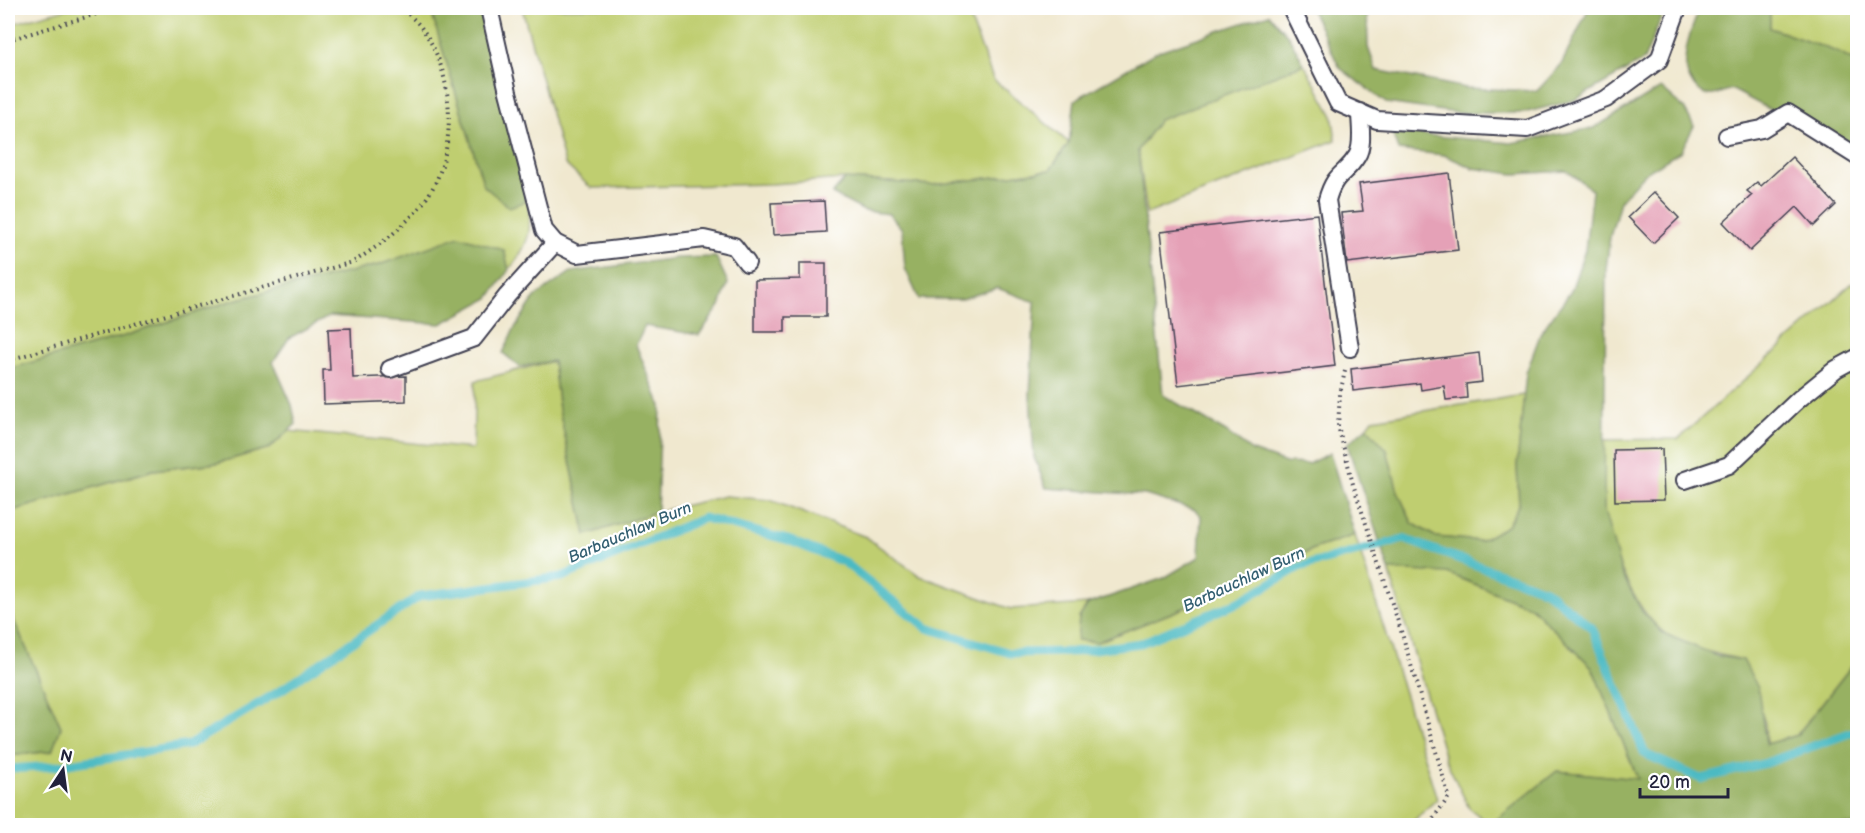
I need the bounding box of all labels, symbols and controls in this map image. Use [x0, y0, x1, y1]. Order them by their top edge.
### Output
water label: Barbauchlaw Burn [565, 498, 695, 568]
water label: Barbauchlaw Burn [1180, 543, 1308, 617]
north arrow [33, 740, 93, 800]
text: N [58, 746, 74, 767]
scale bar [1640, 761, 1728, 799]
text: 20 m [1649, 772, 1690, 793]

